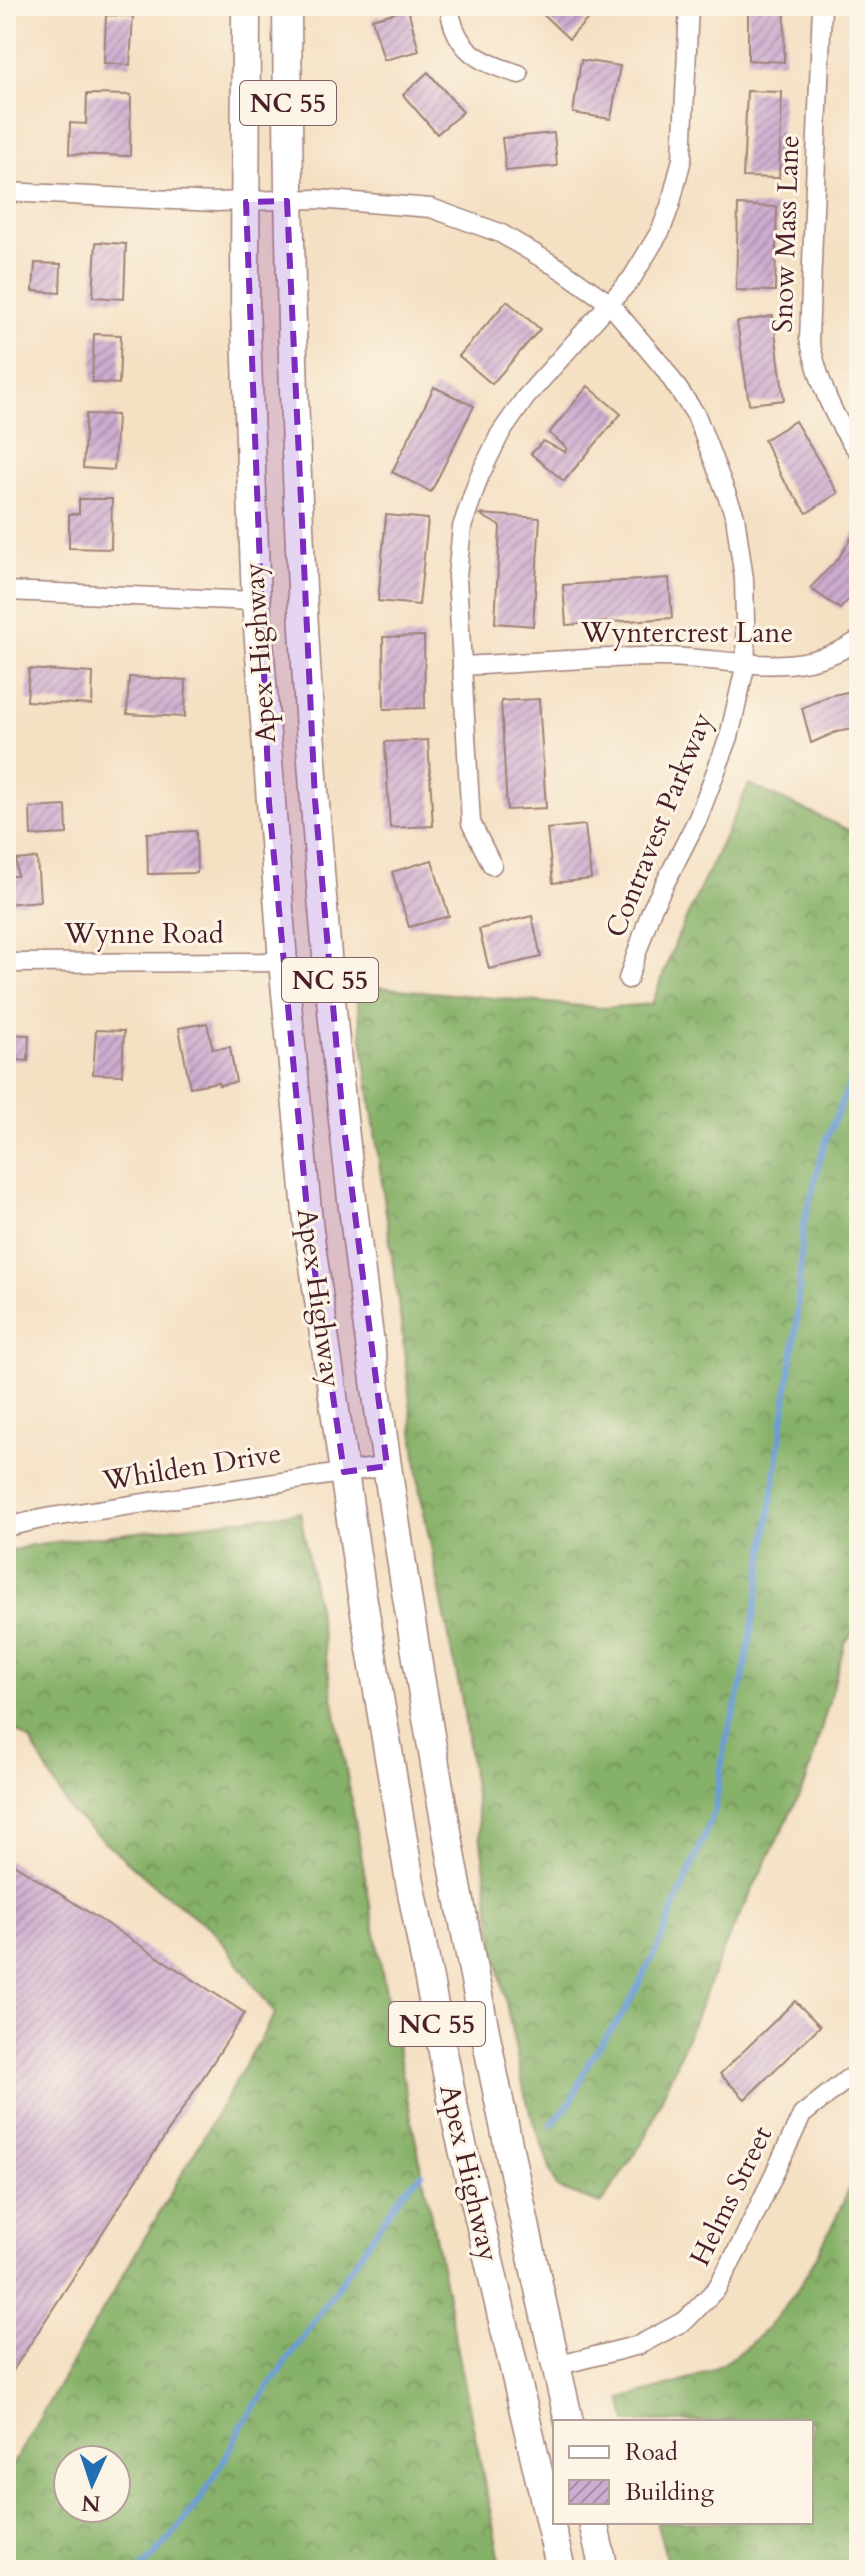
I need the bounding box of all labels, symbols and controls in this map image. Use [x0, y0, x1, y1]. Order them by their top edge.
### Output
road number: NC 55 [240, 81, 336, 125]
street label: Snow Mass Lane [764, 135, 808, 333]
street label: Apex Highway [235, 561, 285, 744]
street label: Wyntercrest Lane [580, 614, 793, 652]
street label: Contravest Parkway [597, 707, 722, 943]
street label: Wynne Road [63, 915, 224, 953]
road number: NC 55 [282, 958, 378, 1002]
street label: Apex Highway [288, 1206, 350, 1390]
street label: Whilden Drive [99, 1434, 284, 1500]
road number: NC 55 [389, 2002, 485, 2046]
street label: Apex Highway [430, 2081, 508, 2265]
street label: Helms Street [681, 2120, 781, 2272]
legend [553, 2420, 813, 2524]
text: Road [625, 2436, 678, 2469]
north arrow [52, 2444, 132, 2524]
text: Building [625, 2476, 715, 2509]
text: N [81, 2487, 101, 2518]

